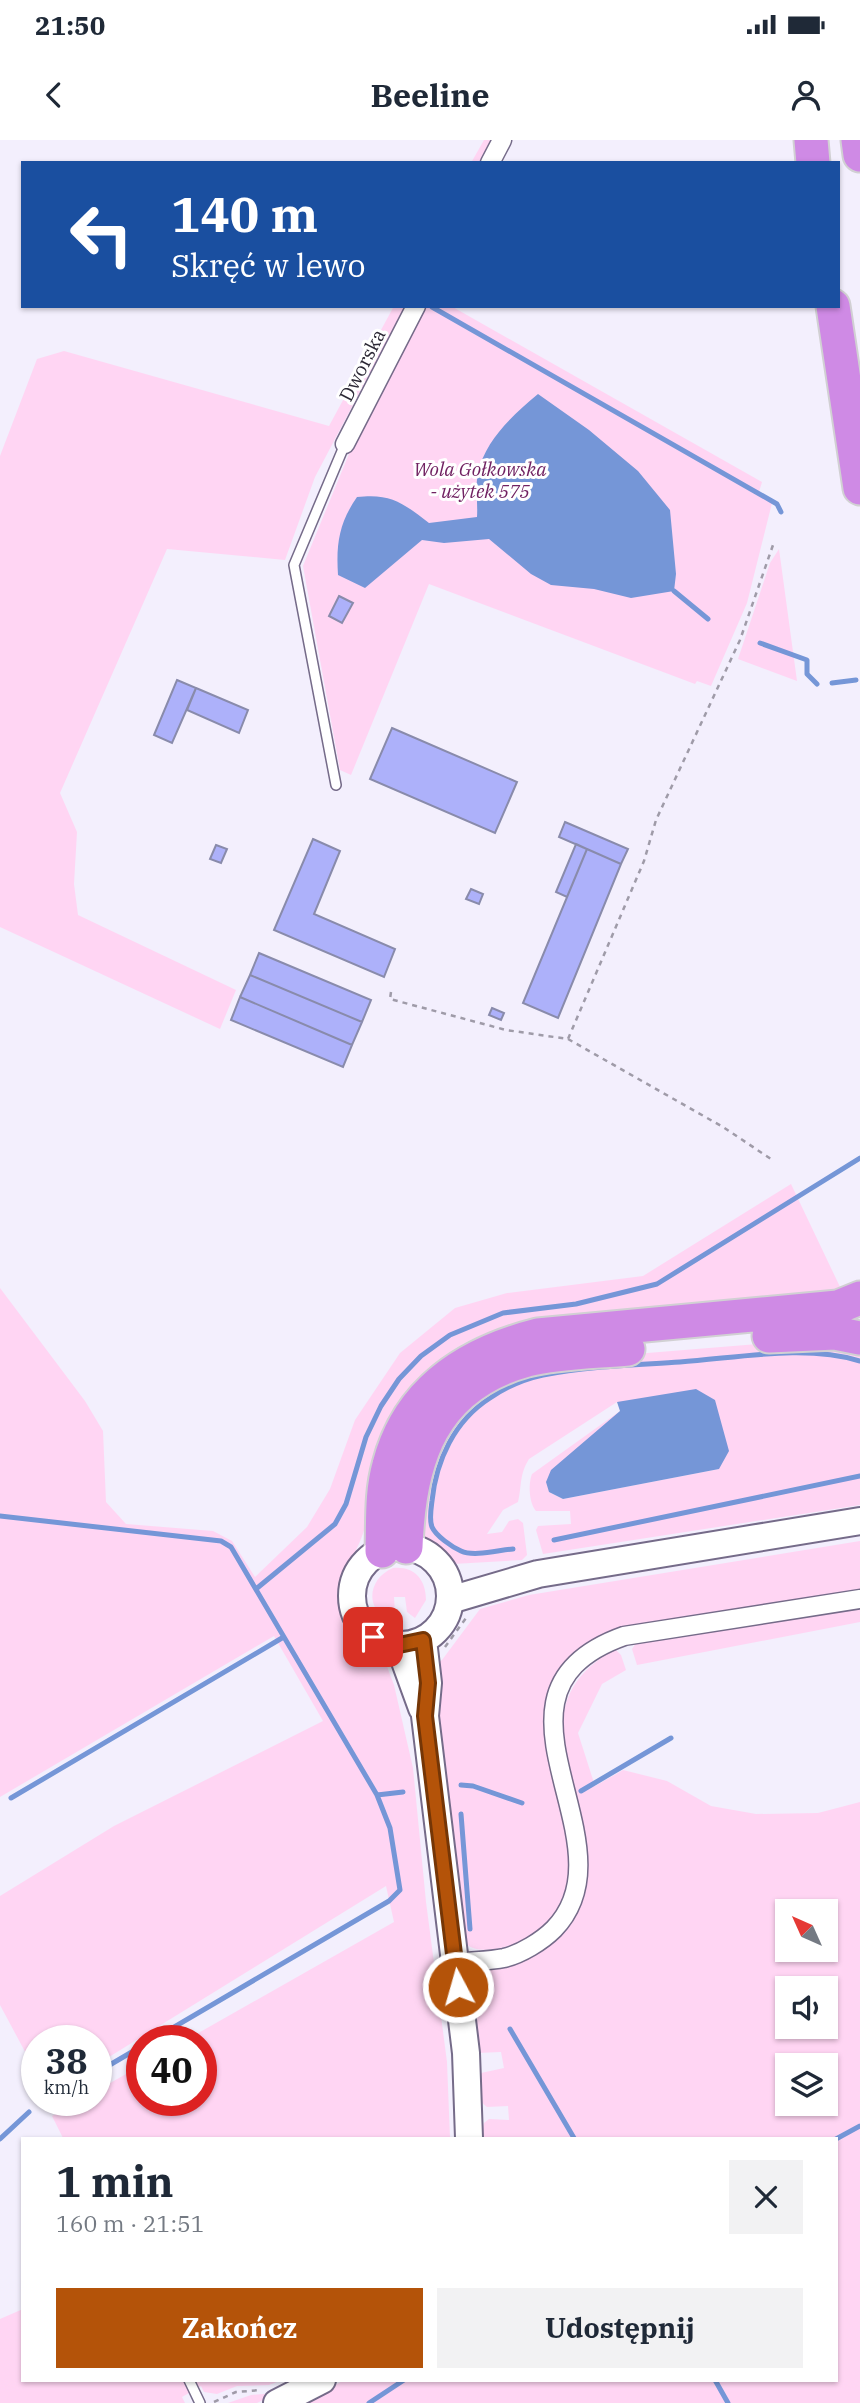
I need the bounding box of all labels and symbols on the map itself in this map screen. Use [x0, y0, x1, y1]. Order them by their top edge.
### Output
street label: Dworska [334, 325, 390, 405]
park label: Wola Gołkowska - użytek 575 [413, 457, 547, 503]
pin [343, 1607, 403, 1667]
north arrow [775, 1899, 838, 1962]
position arrow [421, 1950, 495, 2024]
speed limit sign: 40 [126, 2025, 217, 2116]

